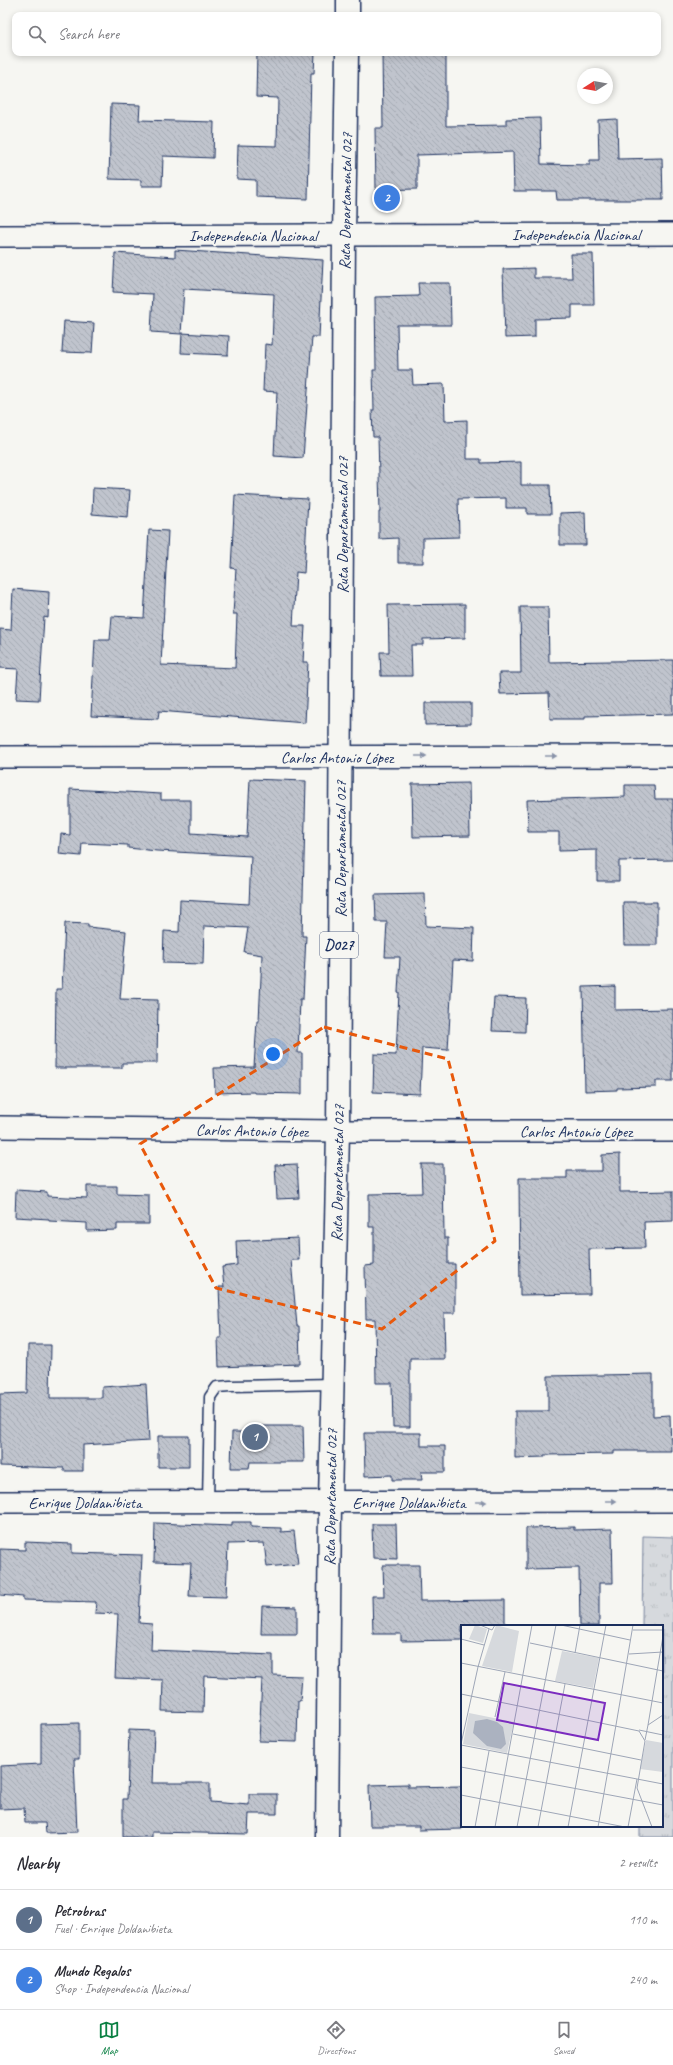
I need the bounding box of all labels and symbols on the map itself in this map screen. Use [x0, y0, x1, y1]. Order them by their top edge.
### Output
north arrow [577, 68, 613, 104]
street label: Ruta Departamental 027 [335, 131, 357, 270]
pin: 2 [374, 183, 400, 213]
street label: Independencia Nacional [512, 225, 643, 245]
street label: Independencia Nacional [189, 226, 320, 246]
street label: Ruta Departamental 027 [333, 456, 353, 594]
street label: Carlos Antonio López [281, 748, 395, 768]
one-way arrow [415, 753, 427, 760]
one-way arrow [545, 753, 558, 759]
street label: Ruta Departamental 027 [331, 780, 351, 918]
road number: D027 [320, 932, 358, 958]
your location [263, 1044, 283, 1064]
street label: Ruta Departamental 027 [327, 1103, 349, 1242]
street label: Carlos Antonio López [196, 1120, 310, 1142]
street label: Carlos Antonio López [520, 1122, 634, 1142]
pin: 1 [242, 1422, 268, 1452]
street label: Ruta Departamental 027 [320, 1427, 342, 1566]
street label: Enrique Doldanibieta [28, 1493, 143, 1513]
street label: Enrique Doldanibieta [352, 1493, 467, 1513]
one-way arrow [605, 1498, 618, 1504]
one-way arrow [475, 1499, 488, 1505]
inset map [461, 1625, 663, 1827]

